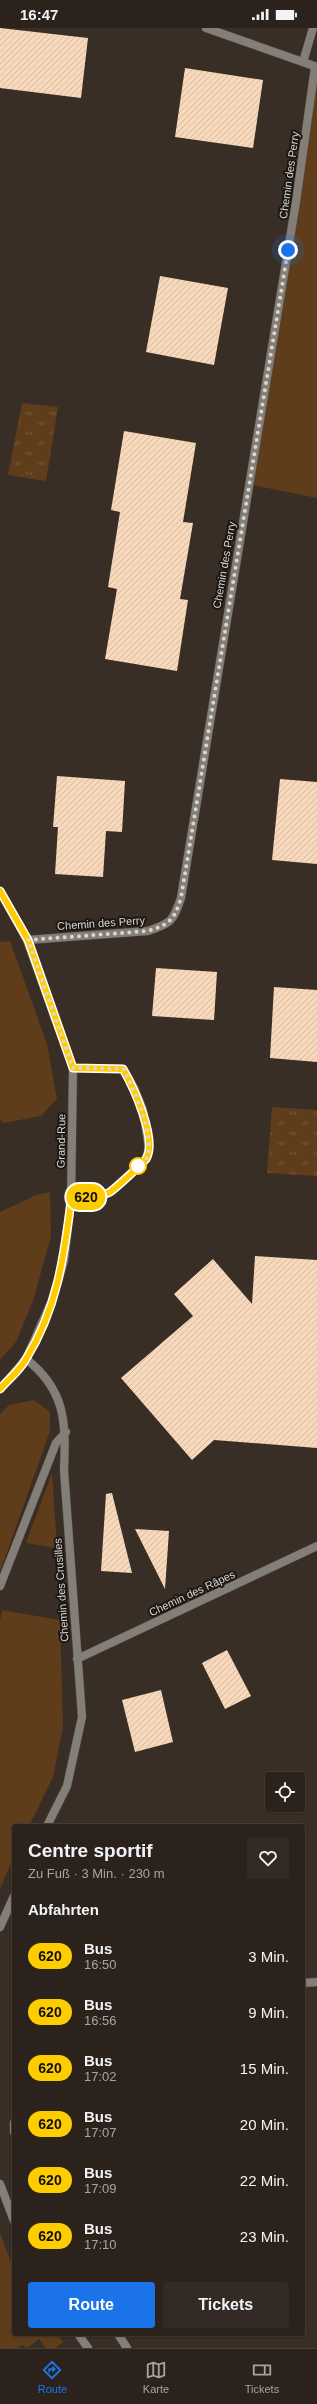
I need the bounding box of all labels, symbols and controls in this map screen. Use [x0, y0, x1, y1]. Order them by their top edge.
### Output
text: 16:47 [20, 6, 58, 23]
street label: Chemin des Perry [277, 130, 301, 219]
your location [278, 240, 298, 260]
street label: Chemin des Perry [210, 520, 238, 609]
street label: Chemin des Perry [57, 914, 146, 932]
street label: Grand-Rue [55, 1114, 67, 1168]
unlabelled marker [129, 1157, 147, 1175]
line badge: 620 [63, 1184, 109, 1210]
text: 620 [74, 1189, 98, 1205]
street label: Chemin des Crusilles [51, 1537, 71, 1642]
street label: Chemin des Râpes [147, 1568, 237, 1618]
map controls [265, 1772, 305, 1812]
button: locate [265, 1772, 305, 1812]
button: heart [247, 1837, 289, 1879]
text: Centre sportif [28, 1840, 153, 1861]
text: Zu Fuß · 3 Min. · 230 m [28, 1866, 165, 1881]
text: Abfahrten [28, 1901, 99, 1918]
text: Bus [84, 1940, 112, 1957]
text: 620 [38, 1948, 62, 1964]
text: 3 Min. [248, 1948, 289, 1965]
text: 16:50 [84, 1957, 117, 1972]
text: Bus [84, 1996, 112, 2013]
text: 620 [38, 2004, 62, 2020]
text: 9 Min. [248, 2004, 289, 2021]
text: 16:56 [84, 2013, 117, 2028]
text: Bus [84, 2052, 112, 2069]
text: 620 [38, 2060, 62, 2076]
text: 15 Min. [240, 2060, 289, 2077]
text: 17:02 [84, 2069, 117, 2084]
text: Bus [84, 2108, 112, 2125]
text: 620 [38, 2116, 62, 2132]
text: 20 Min. [240, 2116, 289, 2133]
text: 17:07 [84, 2125, 117, 2140]
text: Bus [84, 2164, 112, 2181]
text: 620 [38, 2172, 62, 2188]
text: 22 Min. [240, 2172, 289, 2189]
text: 17:09 [84, 2181, 117, 2196]
text: Bus [84, 2220, 112, 2237]
text: 620 [38, 2228, 62, 2244]
text: 23 Min. [240, 2228, 289, 2245]
text: 17:10 [84, 2237, 117, 2252]
button: Route [28, 2282, 155, 2328]
button: Tickets [163, 2282, 289, 2328]
tab: Route [38, 2359, 67, 2395]
tab: Karte [143, 2359, 169, 2395]
tab: Tickets [245, 2359, 279, 2395]

